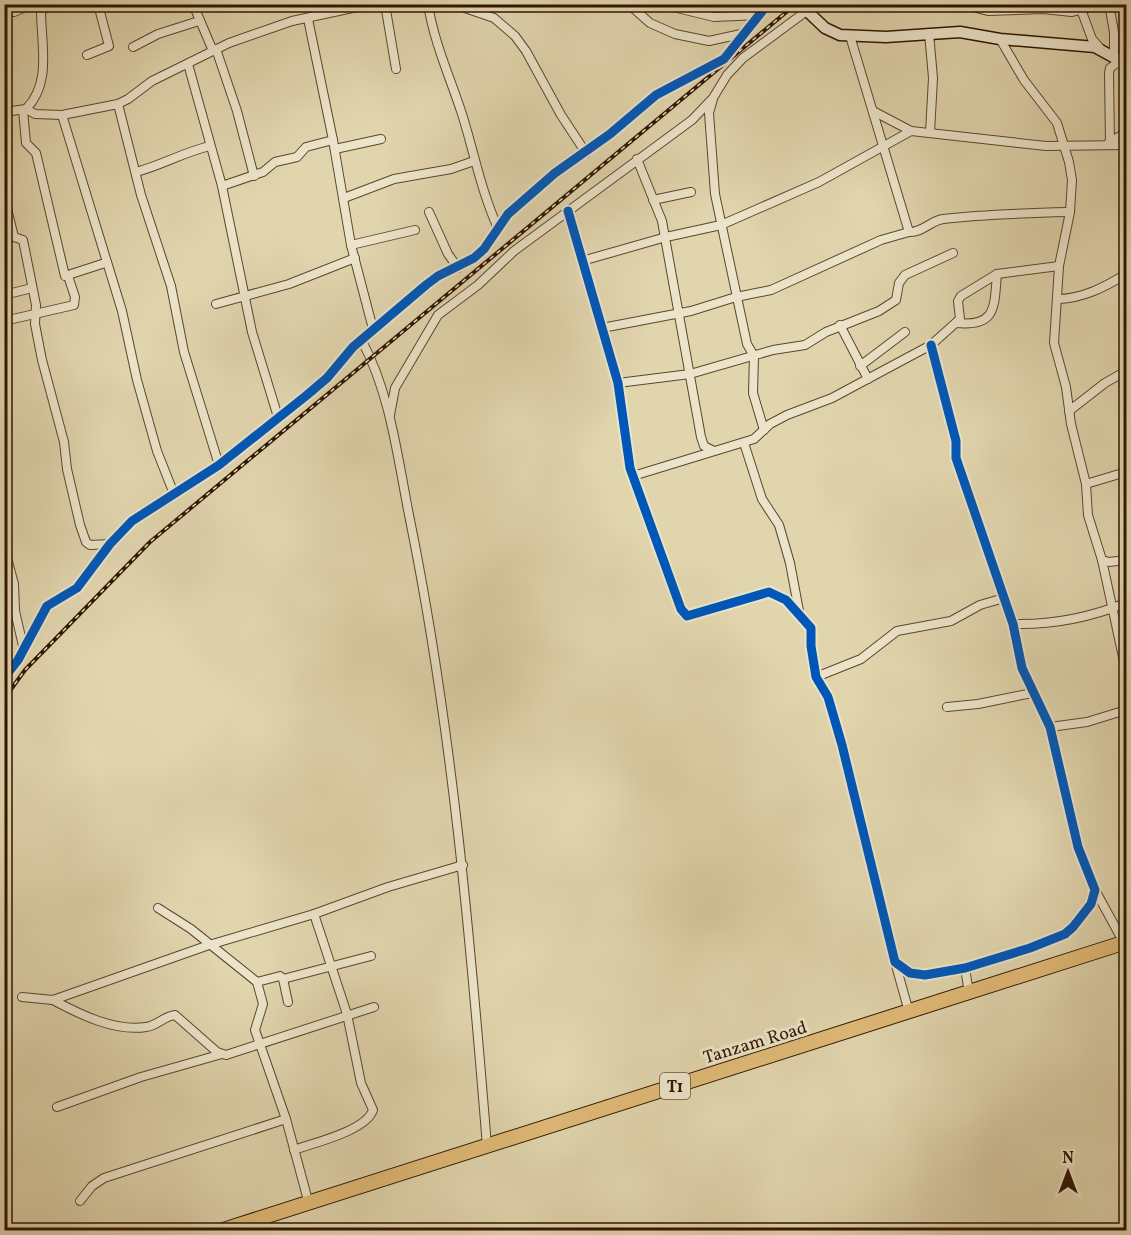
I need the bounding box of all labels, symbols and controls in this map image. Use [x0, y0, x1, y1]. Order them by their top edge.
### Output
street label: Tanzam Road [700, 1016, 810, 1071]
road number: T1 [660, 1073, 690, 1099]
north arrow [1038, 1142, 1098, 1202]
text: N [1062, 1148, 1074, 1170]

